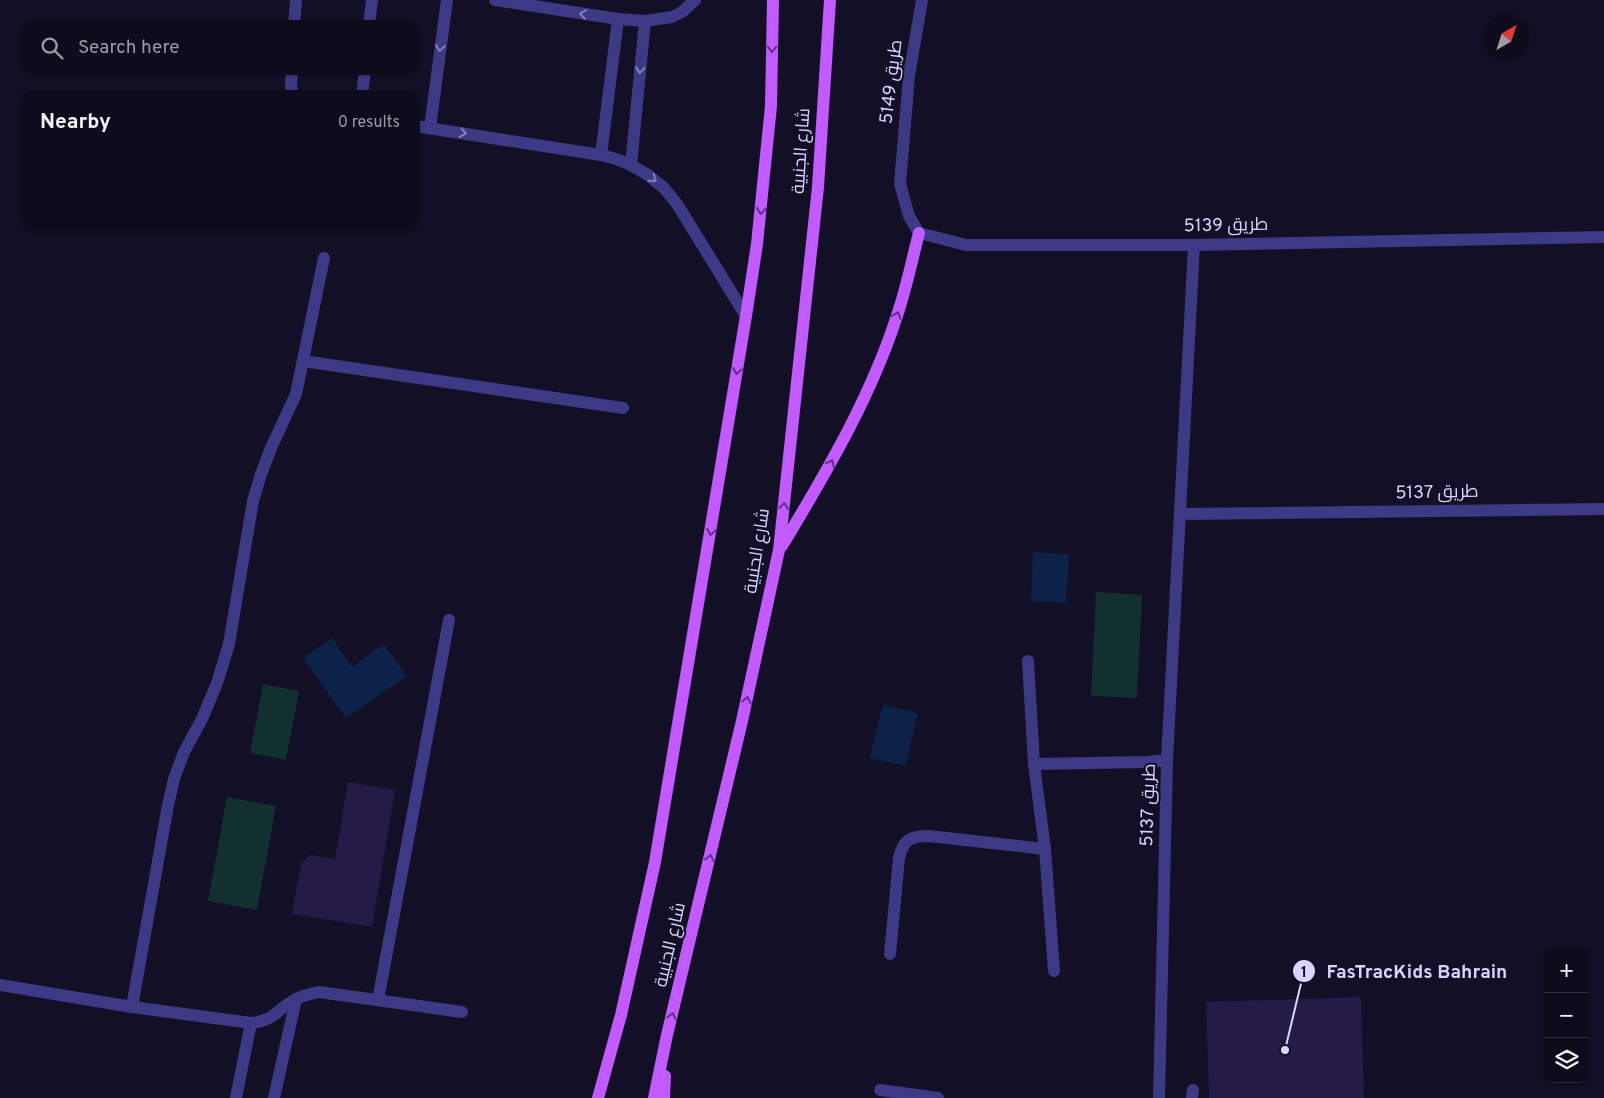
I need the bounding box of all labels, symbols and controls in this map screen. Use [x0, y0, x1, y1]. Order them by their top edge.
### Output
one-way arrow [579, 9, 587, 19]
north arrow [1484, 15, 1529, 60]
search box [20, 20, 420, 75]
icon: search [38, 34, 66, 62]
text: Search here [78, 36, 180, 60]
street label: طريق 5149 [875, 39, 909, 125]
one-way arrow [436, 44, 446, 53]
one-way arrow [767, 45, 777, 53]
one-way arrow [635, 66, 646, 74]
street label: شارع الجنبية [788, 107, 816, 195]
text: Nearby [40, 109, 111, 136]
text: 0 results [338, 113, 400, 133]
one-way arrow [459, 128, 468, 138]
one-way arrow [647, 174, 656, 182]
one-way arrow [756, 207, 767, 215]
street label: طريق 5139 [1184, 214, 1268, 238]
one-way arrow [891, 311, 901, 320]
one-way arrow [733, 367, 743, 376]
one-way arrow [825, 459, 835, 468]
street label: طريق 5137 [1395, 481, 1479, 505]
one-way arrow [778, 502, 789, 510]
street label: شارع الجنبية [740, 507, 776, 595]
one-way arrow [706, 527, 716, 536]
one-way arrow [741, 695, 752, 704]
street label: طريق 5137 [1136, 763, 1162, 847]
one-way arrow [704, 854, 714, 863]
street label: شارع الجنبية [650, 900, 692, 990]
map controls [1544, 948, 1589, 1083]
button: + [1544, 948, 1589, 993]
callout: FasTracKids Bahrain [1291, 954, 1517, 988]
text: FasTracKids Bahrain [1327, 961, 1507, 985]
text: 1 [1301, 964, 1307, 983]
button: − [1544, 993, 1589, 1038]
one-way arrow [666, 1012, 677, 1021]
button: layers [1544, 1038, 1589, 1083]

